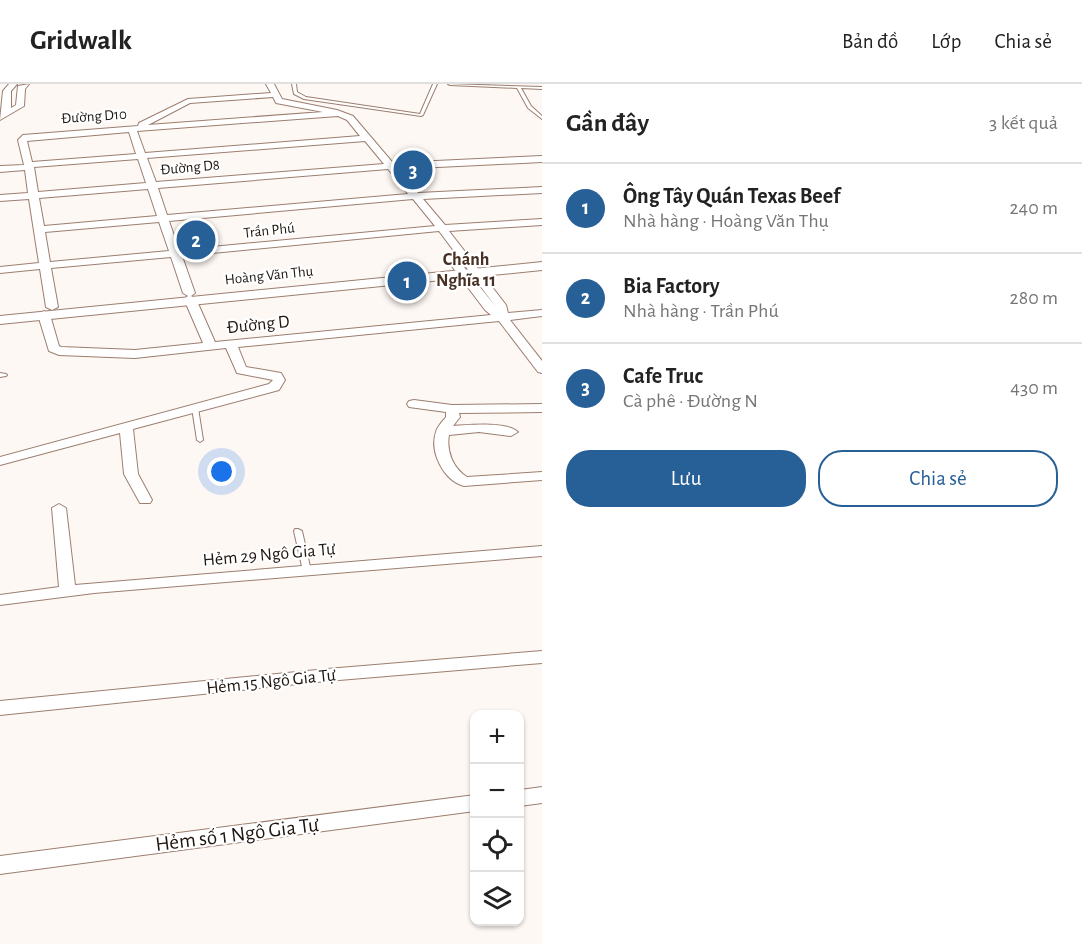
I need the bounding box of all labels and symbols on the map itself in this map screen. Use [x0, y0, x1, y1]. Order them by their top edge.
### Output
street label: Đường D10 [61, 107, 127, 126]
pin: 3 [394, 148, 432, 193]
street label: Đường D8 [160, 157, 220, 178]
pin: 2 [176, 218, 216, 262]
street label: Trần Phú [243, 220, 296, 241]
district label: Chánh Nghĩa 11 [436, 251, 496, 290]
pin: 1 [388, 258, 426, 304]
street label: Hoàng Văn Thụ [224, 263, 314, 288]
street label: Đường D [226, 313, 290, 337]
your location [207, 457, 236, 486]
street label: Hẻm 29 Ngô Gia Tự [202, 540, 337, 570]
street label: Hẻm 15 Ngô Gia Tự [206, 666, 337, 698]
street label: Hẻm số 1 Ngô Gia Tự [154, 814, 320, 855]

